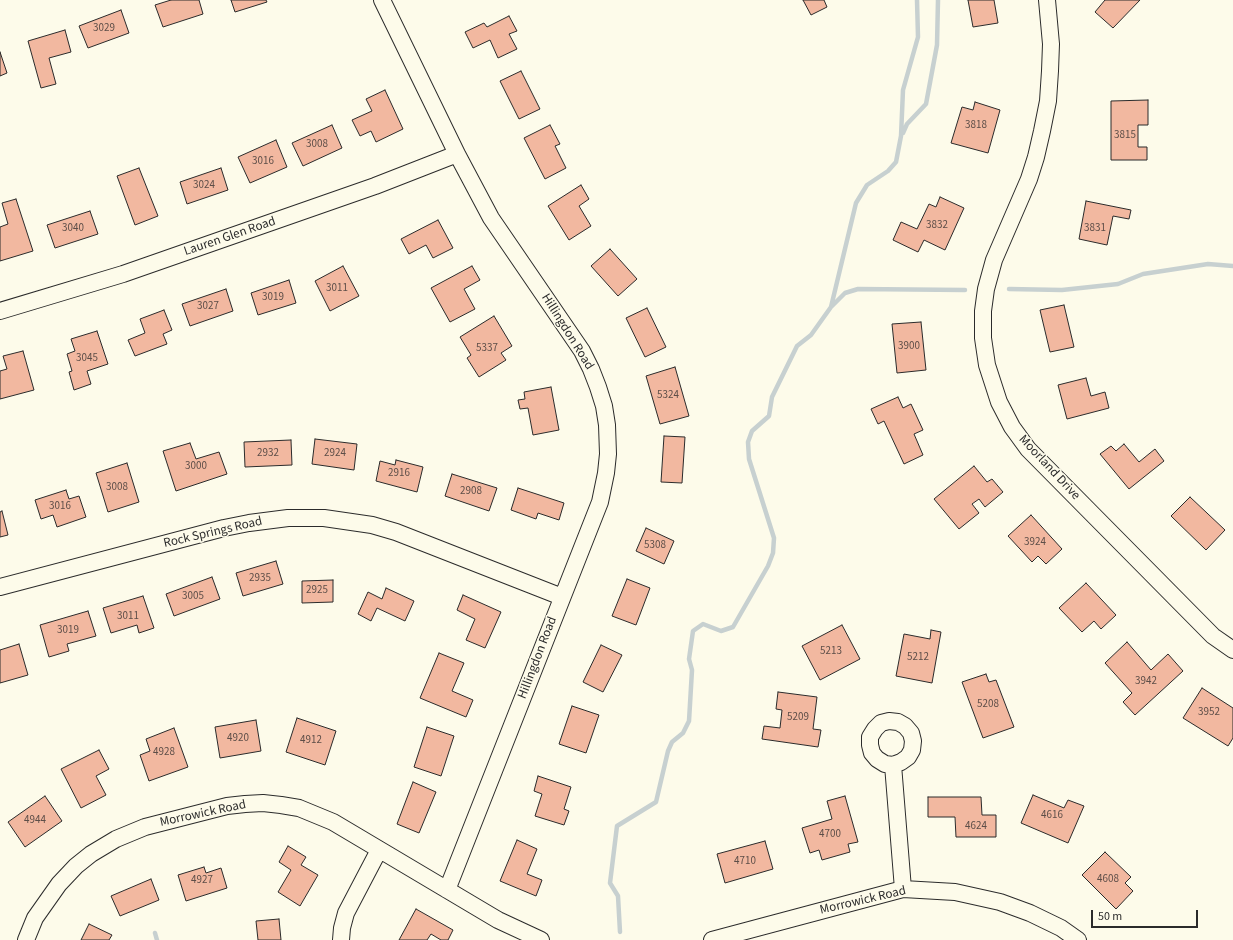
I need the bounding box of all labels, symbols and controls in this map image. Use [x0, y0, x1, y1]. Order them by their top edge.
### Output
house number: 3029 [93, 22, 115, 36]
house number: 3818 [965, 119, 987, 133]
house number: 3815 [1114, 129, 1136, 143]
house number: 3008 [306, 138, 328, 152]
house number: 3016 [252, 155, 274, 169]
house number: 3024 [193, 179, 215, 193]
street label: Lauren Glen Road [182, 214, 278, 260]
house number: 3832 [926, 219, 948, 233]
house number: 3040 [62, 222, 84, 236]
house number: 3831 [1084, 222, 1106, 236]
house number: 3011 [326, 282, 348, 296]
house number: 3019 [262, 291, 284, 305]
street label: Hillingdon Road [537, 291, 597, 373]
house number: 3027 [197, 300, 219, 314]
house number: 3900 [898, 340, 920, 354]
house number: 5337 [476, 342, 498, 356]
house number: 3045 [76, 352, 98, 366]
house number: 5324 [657, 389, 679, 403]
street label: Moorland Drive [1015, 432, 1083, 504]
house number: 2932 [257, 447, 279, 461]
house number: 2924 [324, 447, 346, 461]
house number: 3000 [185, 460, 207, 474]
house number: 2916 [388, 467, 410, 481]
house number: 3008 [106, 481, 128, 495]
house number: 2908 [460, 485, 482, 499]
house number: 3016 [49, 500, 71, 514]
street label: Rock Springs Road [162, 514, 264, 552]
house number: 3924 [1024, 536, 1046, 550]
house number: 5308 [644, 539, 666, 553]
house number: 2935 [249, 572, 271, 586]
house number: 2925 [306, 584, 328, 598]
house number: 3005 [182, 590, 204, 604]
house number: 3011 [117, 610, 139, 624]
street label: Hillingdon Road [515, 615, 561, 701]
house number: 3019 [57, 624, 79, 638]
house number: 5213 [820, 645, 842, 659]
house number: 5212 [907, 651, 929, 665]
house number: 3942 [1135, 675, 1157, 689]
house number: 5208 [977, 698, 999, 712]
house number: 3952 [1198, 706, 1220, 720]
house number: 5209 [787, 711, 809, 725]
house number: 4920 [227, 732, 249, 746]
house number: 4912 [300, 734, 322, 748]
house number: 4928 [153, 746, 175, 760]
street label: Morrowick Road [158, 797, 248, 831]
house number: 4616 [1041, 809, 1063, 823]
house number: 4944 [24, 814, 46, 828]
house number: 4624 [965, 820, 987, 834]
house number: 4700 [819, 828, 841, 842]
house number: 4710 [734, 855, 756, 869]
house number: 4608 [1097, 873, 1119, 887]
house number: 4927 [191, 874, 213, 888]
street label: Morrowick Road [818, 884, 908, 918]
scale bar [1093, 902, 1200, 928]
text: 50 m [1098, 908, 1122, 925]

